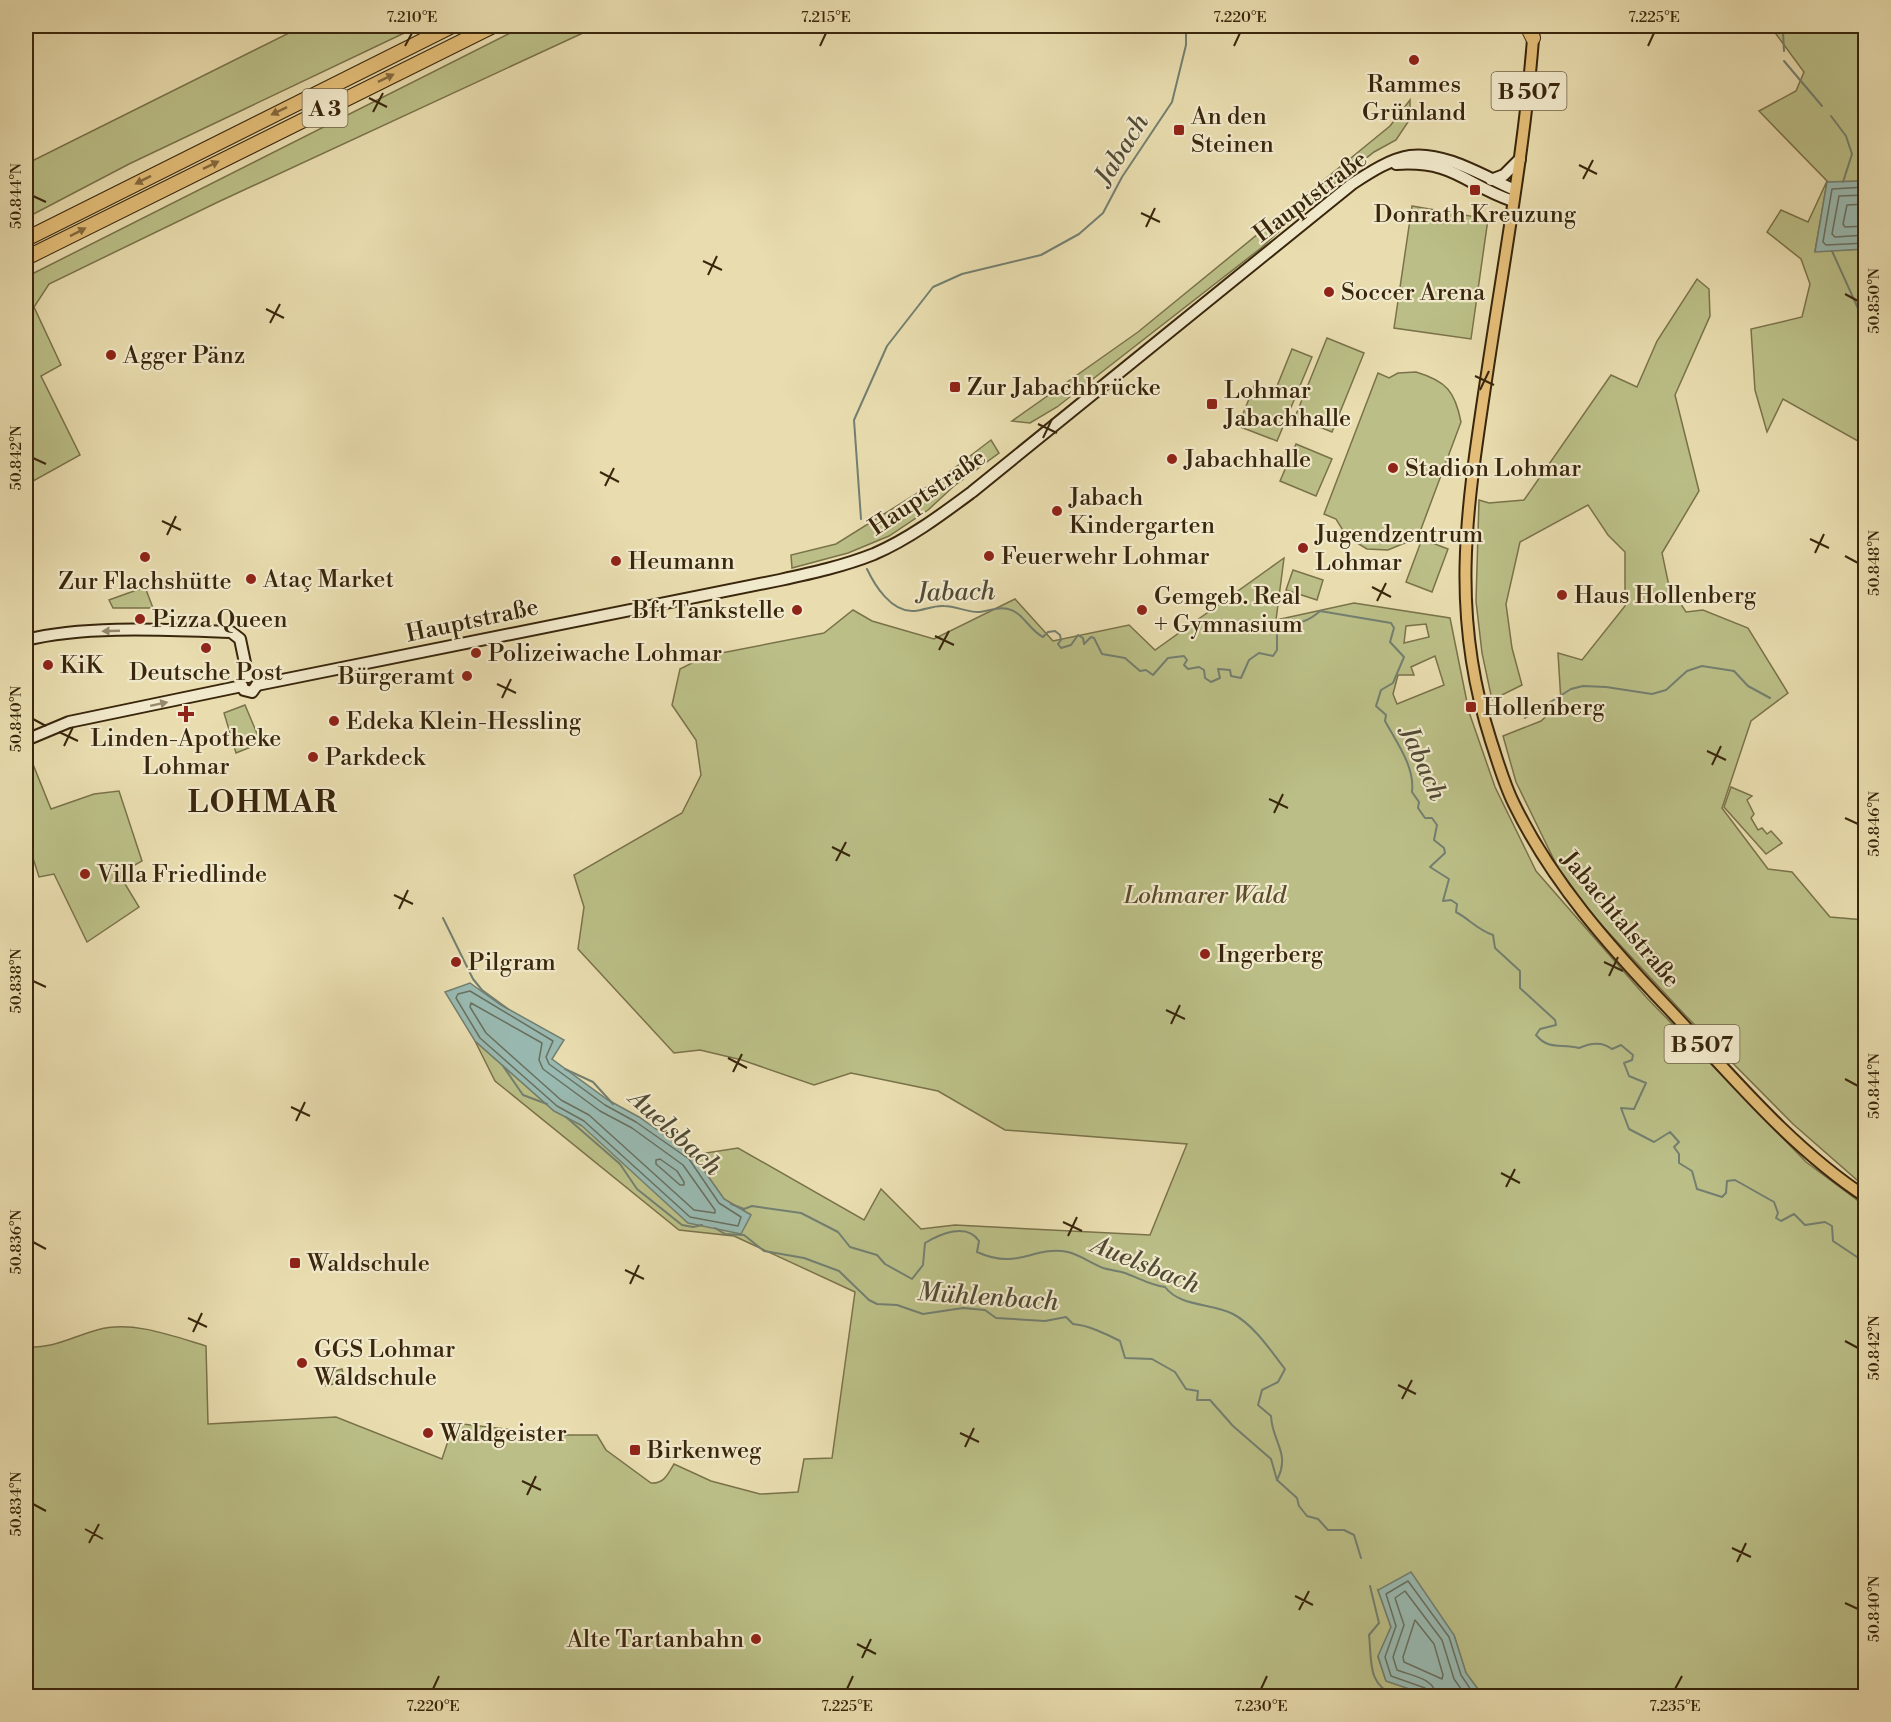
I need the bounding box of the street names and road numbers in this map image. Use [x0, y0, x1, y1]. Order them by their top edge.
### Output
road number: B 507 [1492, 72, 1567, 110]
road number: A 3 [302, 89, 348, 127]
street label: Hauptstraße [1248, 144, 1373, 249]
street label: Hauptstraße [863, 443, 992, 543]
street label: Hauptstraße [403, 592, 541, 650]
street label: Jabachtalstraße [1554, 844, 1686, 994]
road number: B 507 [1664, 1025, 1740, 1063]

